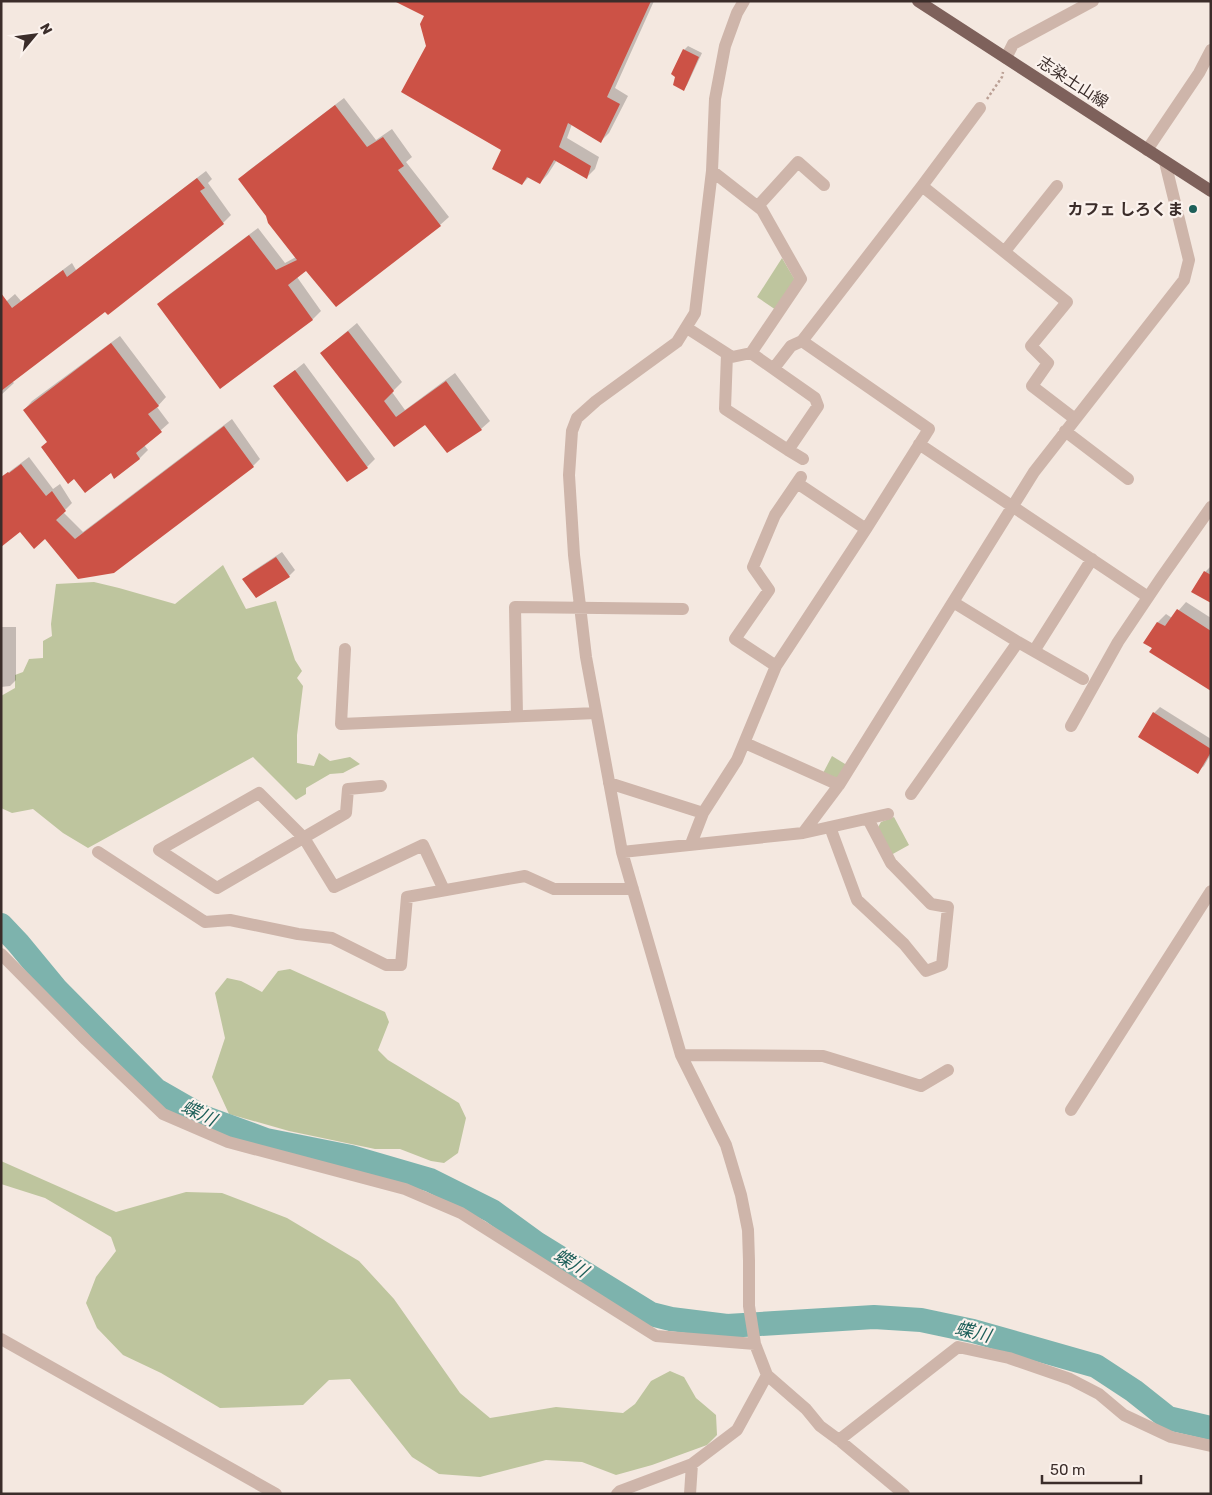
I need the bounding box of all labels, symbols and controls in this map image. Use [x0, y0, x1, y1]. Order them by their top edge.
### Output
north arrow [10, 10, 60, 60]
text: N [36, 20, 56, 37]
street label: 志染土山線 [1034, 52, 1112, 112]
place label: カフェ しろくま [1068, 200, 1183, 219]
marker: カフェ しろくま [1187, 203, 1199, 215]
water label: 蝶川 [178, 1095, 222, 1132]
water label: 蝶川 [550, 1244, 594, 1283]
water label: 蝶川 [953, 1317, 995, 1348]
scale bar [1042, 1452, 1141, 1484]
text: 50 m [1050, 1461, 1085, 1479]

